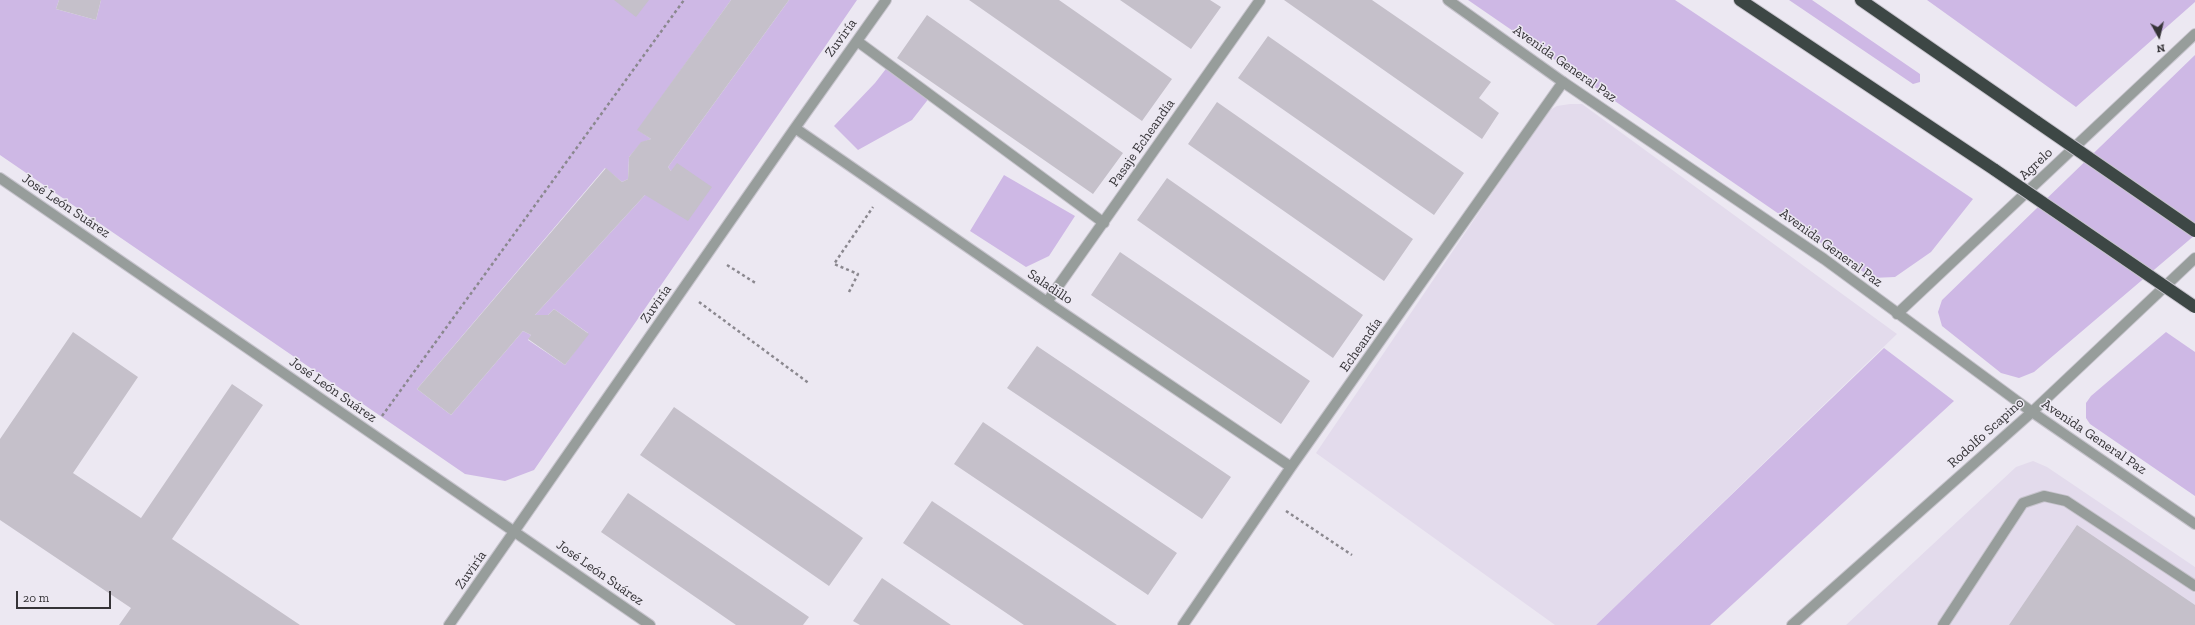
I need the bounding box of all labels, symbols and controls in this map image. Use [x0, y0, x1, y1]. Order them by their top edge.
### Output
street label: Zuviría [822, 16, 860, 60]
north arrow [2139, 16, 2179, 56]
street label: Avenida General Paz [1510, 22, 1620, 106]
text: N [2156, 41, 2166, 55]
street label: Pasaje Echeandía [1106, 96, 1178, 190]
street label: Agrelo [2016, 144, 2056, 184]
street label: José León Suárez [19, 170, 113, 242]
street label: Avenida General Paz [1776, 205, 1886, 291]
street label: Saladillo [1024, 266, 1076, 308]
street label: Zuviría [637, 281, 675, 327]
street label: Echeandía [1336, 315, 1386, 375]
street label: José León Suárez [286, 354, 380, 426]
street label: Rodolfo Scapino [1945, 394, 2027, 472]
street label: Avenida General Paz [2038, 396, 2150, 478]
street label: José León Suárez [553, 537, 647, 609]
street label: Zuviría [452, 547, 490, 593]
scale bar [18, 583, 113, 609]
text: 20 m [23, 591, 49, 605]

